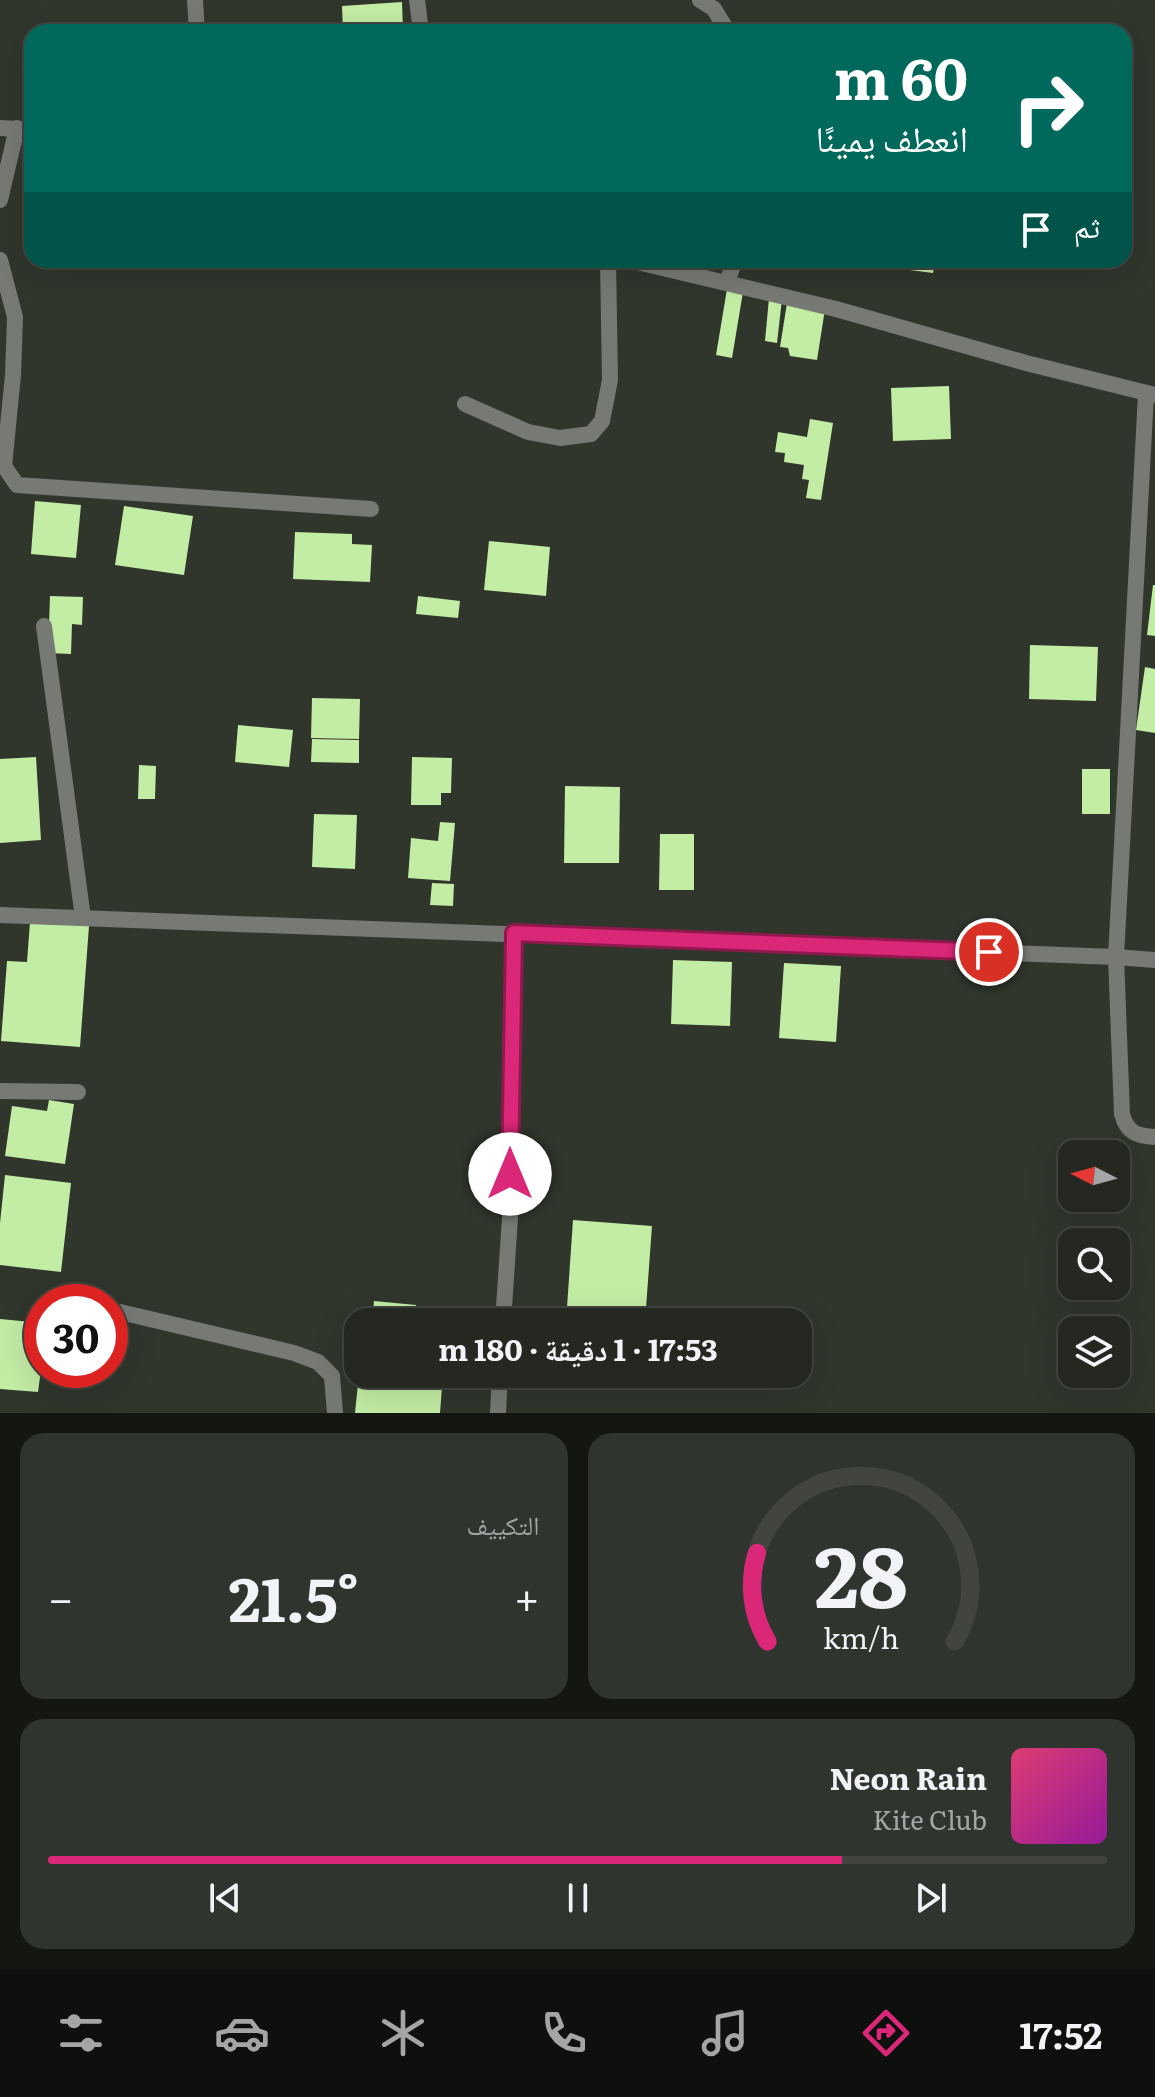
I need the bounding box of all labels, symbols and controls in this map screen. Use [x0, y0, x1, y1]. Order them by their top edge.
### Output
text: 60 m [834, 34, 968, 117]
icon: right [996, 56, 1100, 160]
text: انعطف يمينًا [816, 110, 968, 163]
text: ثم [1074, 203, 1100, 247]
icon: arrive [1014, 208, 1058, 252]
pin [955, 918, 1023, 986]
icon: arrive [967, 930, 1011, 974]
position arrow [468, 1132, 552, 1216]
north arrow [1058, 1140, 1130, 1212]
map controls [1058, 1140, 1130, 1388]
button: search [1058, 1228, 1130, 1300]
speed limit sign: 30 [24, 1284, 128, 1388]
button: layers [1058, 1316, 1130, 1388]
text: 17:53 · 1 دقيقة · 180 m [438, 1326, 718, 1370]
text: التكييف [467, 1504, 540, 1543]
text: 28 [814, 1510, 908, 1634]
text: 21.5° [228, 1551, 359, 1640]
text: − [48, 1563, 74, 1629]
text: + [514, 1563, 540, 1629]
text: km/h [823, 1615, 899, 1658]
text: Neon Rain [829, 1755, 987, 1799]
text: Kite Club [872, 1799, 987, 1838]
icon: previous [203, 1876, 247, 1920]
icon: pause [556, 1876, 600, 1920]
icon: next [909, 1876, 953, 1920]
icon: filters [53, 2005, 109, 2061]
icon: car [214, 2005, 270, 2061]
icon: climate [375, 2005, 431, 2061]
icon: phone [536, 2005, 592, 2061]
icon: music [697, 2005, 753, 2061]
icon: directions [858, 2005, 914, 2061]
text: 17:52 [1019, 2007, 1102, 2060]

